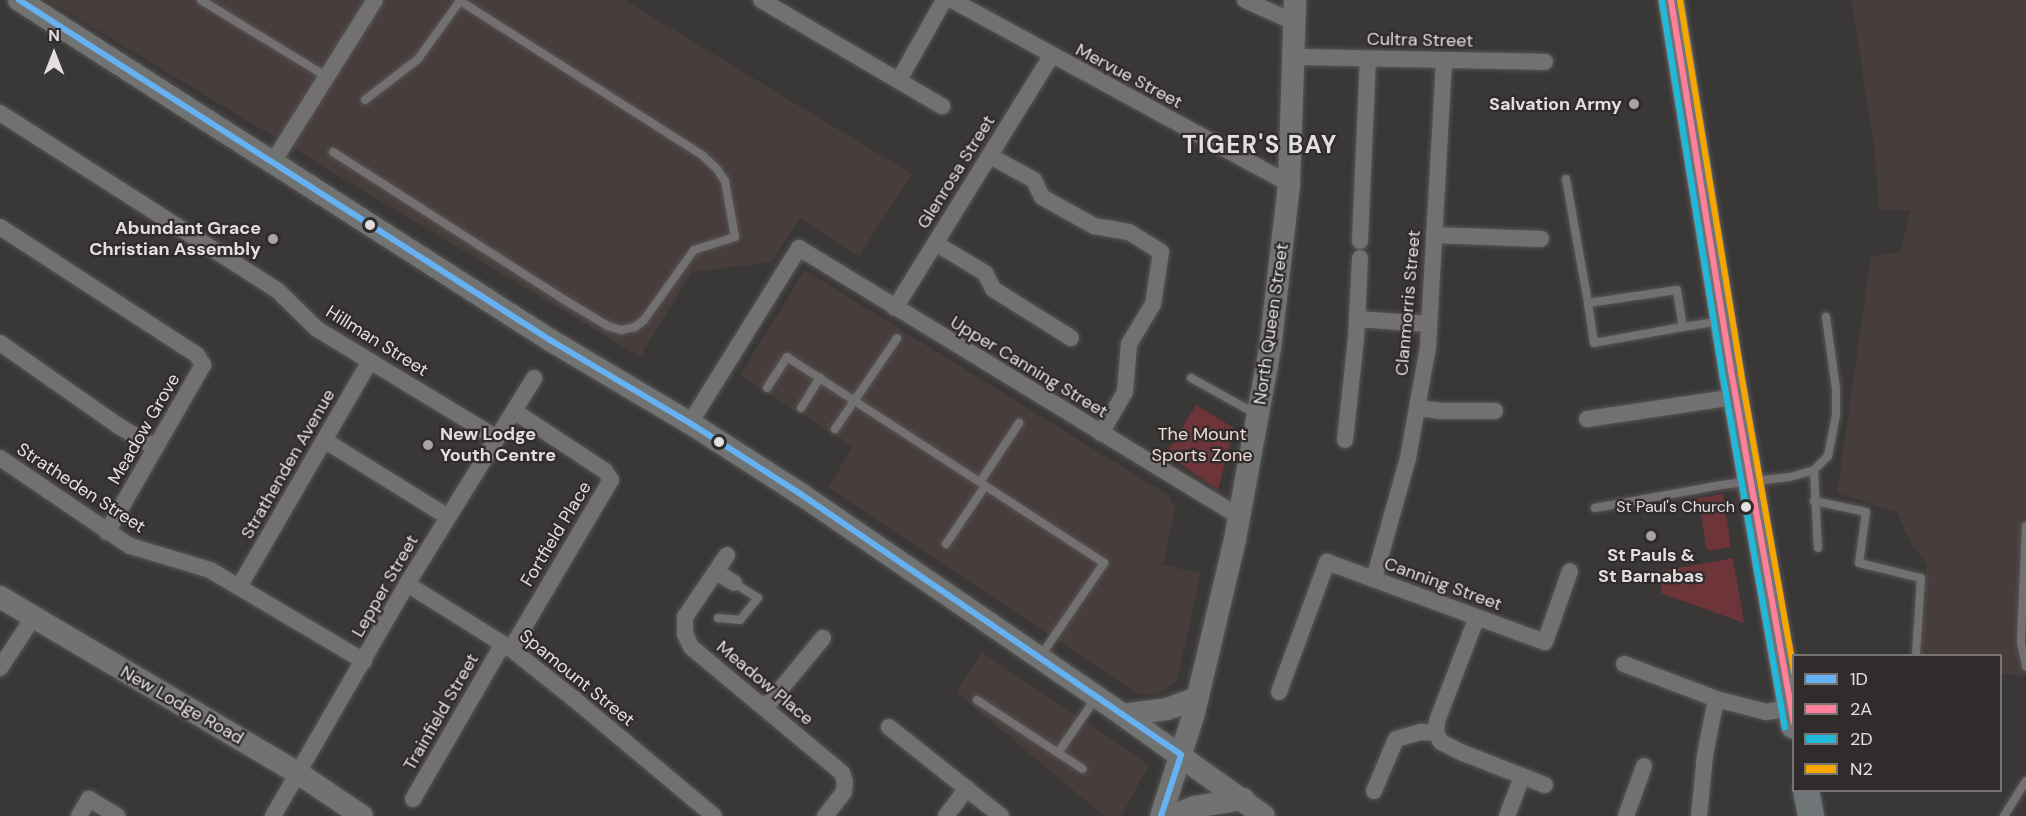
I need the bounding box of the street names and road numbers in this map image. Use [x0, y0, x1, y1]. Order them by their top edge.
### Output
street label: Cultra Street [1367, 28, 1473, 52]
street label: Mervue Street [1072, 39, 1186, 113]
street label: Glenrosa Street [912, 111, 1000, 233]
street label: Clanmorris Street [1391, 229, 1425, 377]
street label: North Queen Street [1249, 242, 1293, 406]
street label: Hillman Street [322, 301, 432, 381]
street label: Upper Canning Street [946, 311, 1112, 423]
street label: Meadow Grove [103, 370, 185, 488]
street label: Strathenden Avenue [236, 385, 340, 543]
street label: Stratheden Street [13, 438, 149, 538]
street label: Fortfield Place [516, 477, 596, 591]
street label: Lepper Street [347, 531, 423, 641]
street label: Canning Street [1381, 553, 1505, 615]
street label: Spamount Street [515, 625, 639, 731]
street label: Meadow Place [712, 636, 818, 730]
street label: Trainfield Street [399, 650, 483, 774]
street label: New Lodge Road [117, 661, 247, 749]

